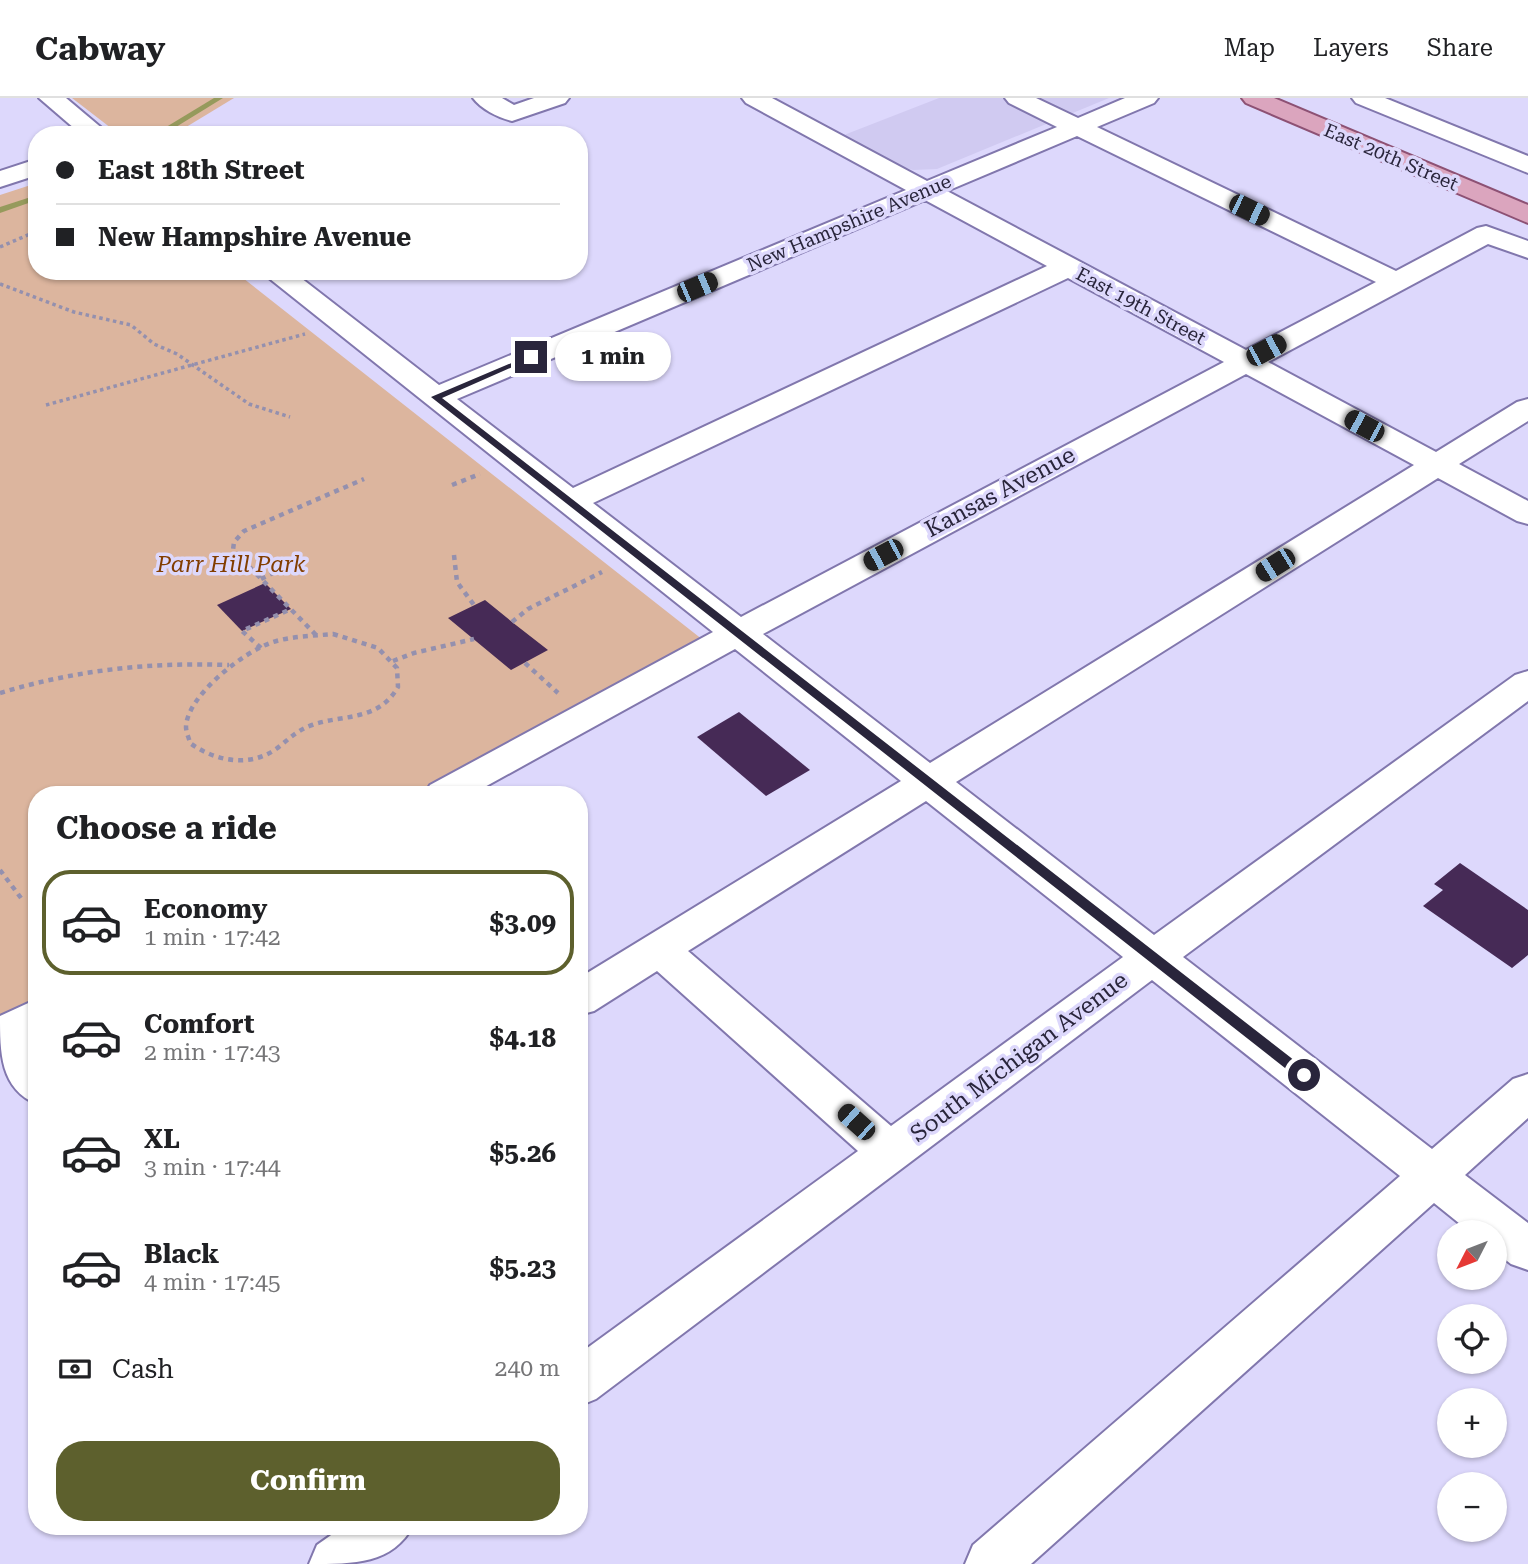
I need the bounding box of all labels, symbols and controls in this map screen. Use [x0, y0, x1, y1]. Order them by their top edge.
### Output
text: Cabway [35, 29, 165, 68]
text: Map [1224, 34, 1275, 62]
text: Layers [1313, 34, 1389, 62]
text: Share [1427, 34, 1493, 62]
street label: East 20th Street [1320, 118, 1462, 196]
text: East 18th Street [98, 155, 304, 185]
street label: New Hampshire Avenue [743, 169, 955, 277]
car [1226, 191, 1273, 229]
text: New Hampshire Avenue [98, 222, 411, 252]
street label: East 19th Street [1072, 262, 1210, 350]
car [674, 269, 721, 305]
car [1243, 331, 1290, 369]
callout: 1 min [556, 332, 671, 382]
route end [515, 341, 547, 373]
text: 1 min [581, 343, 645, 370]
car [1341, 407, 1388, 445]
street label: Kansas Avenue [920, 441, 1080, 543]
car [860, 536, 907, 574]
car [1252, 545, 1299, 585]
park label: Parr Hill Park [155, 551, 306, 578]
text: Choose a ride [56, 809, 277, 847]
icon: car [60, 891, 123, 954]
text: Economy [144, 894, 267, 924]
text: $3.09 [490, 908, 556, 938]
text: 1 min · 17:42 [144, 924, 281, 951]
street label: South Michigan Avenue [905, 966, 1133, 1148]
icon: car [60, 1006, 123, 1069]
text: Comfort [144, 1009, 254, 1039]
text: $4.18 [490, 1023, 556, 1053]
text: 2 min · 17:43 [144, 1039, 281, 1066]
route start [1288, 1059, 1320, 1091]
car [834, 1100, 879, 1144]
icon: car [60, 1121, 123, 1184]
text: XL [144, 1124, 180, 1154]
text: $5.26 [490, 1138, 556, 1168]
text: 3 min · 17:44 [144, 1154, 281, 1181]
north arrow [1437, 1220, 1507, 1290]
map controls [1437, 1220, 1507, 1542]
icon: car [60, 1236, 123, 1299]
text: Black [144, 1239, 219, 1269]
text: $5.23 [490, 1253, 556, 1283]
text: 4 min · 17:45 [144, 1269, 281, 1296]
button: locate [1437, 1304, 1507, 1374]
icon: cash [56, 1350, 94, 1388]
text: Cash [112, 1354, 174, 1384]
text: 240 m [495, 1355, 560, 1382]
button: + [1437, 1388, 1507, 1458]
button: Confirm [56, 1441, 560, 1521]
button: − [1437, 1472, 1507, 1542]

